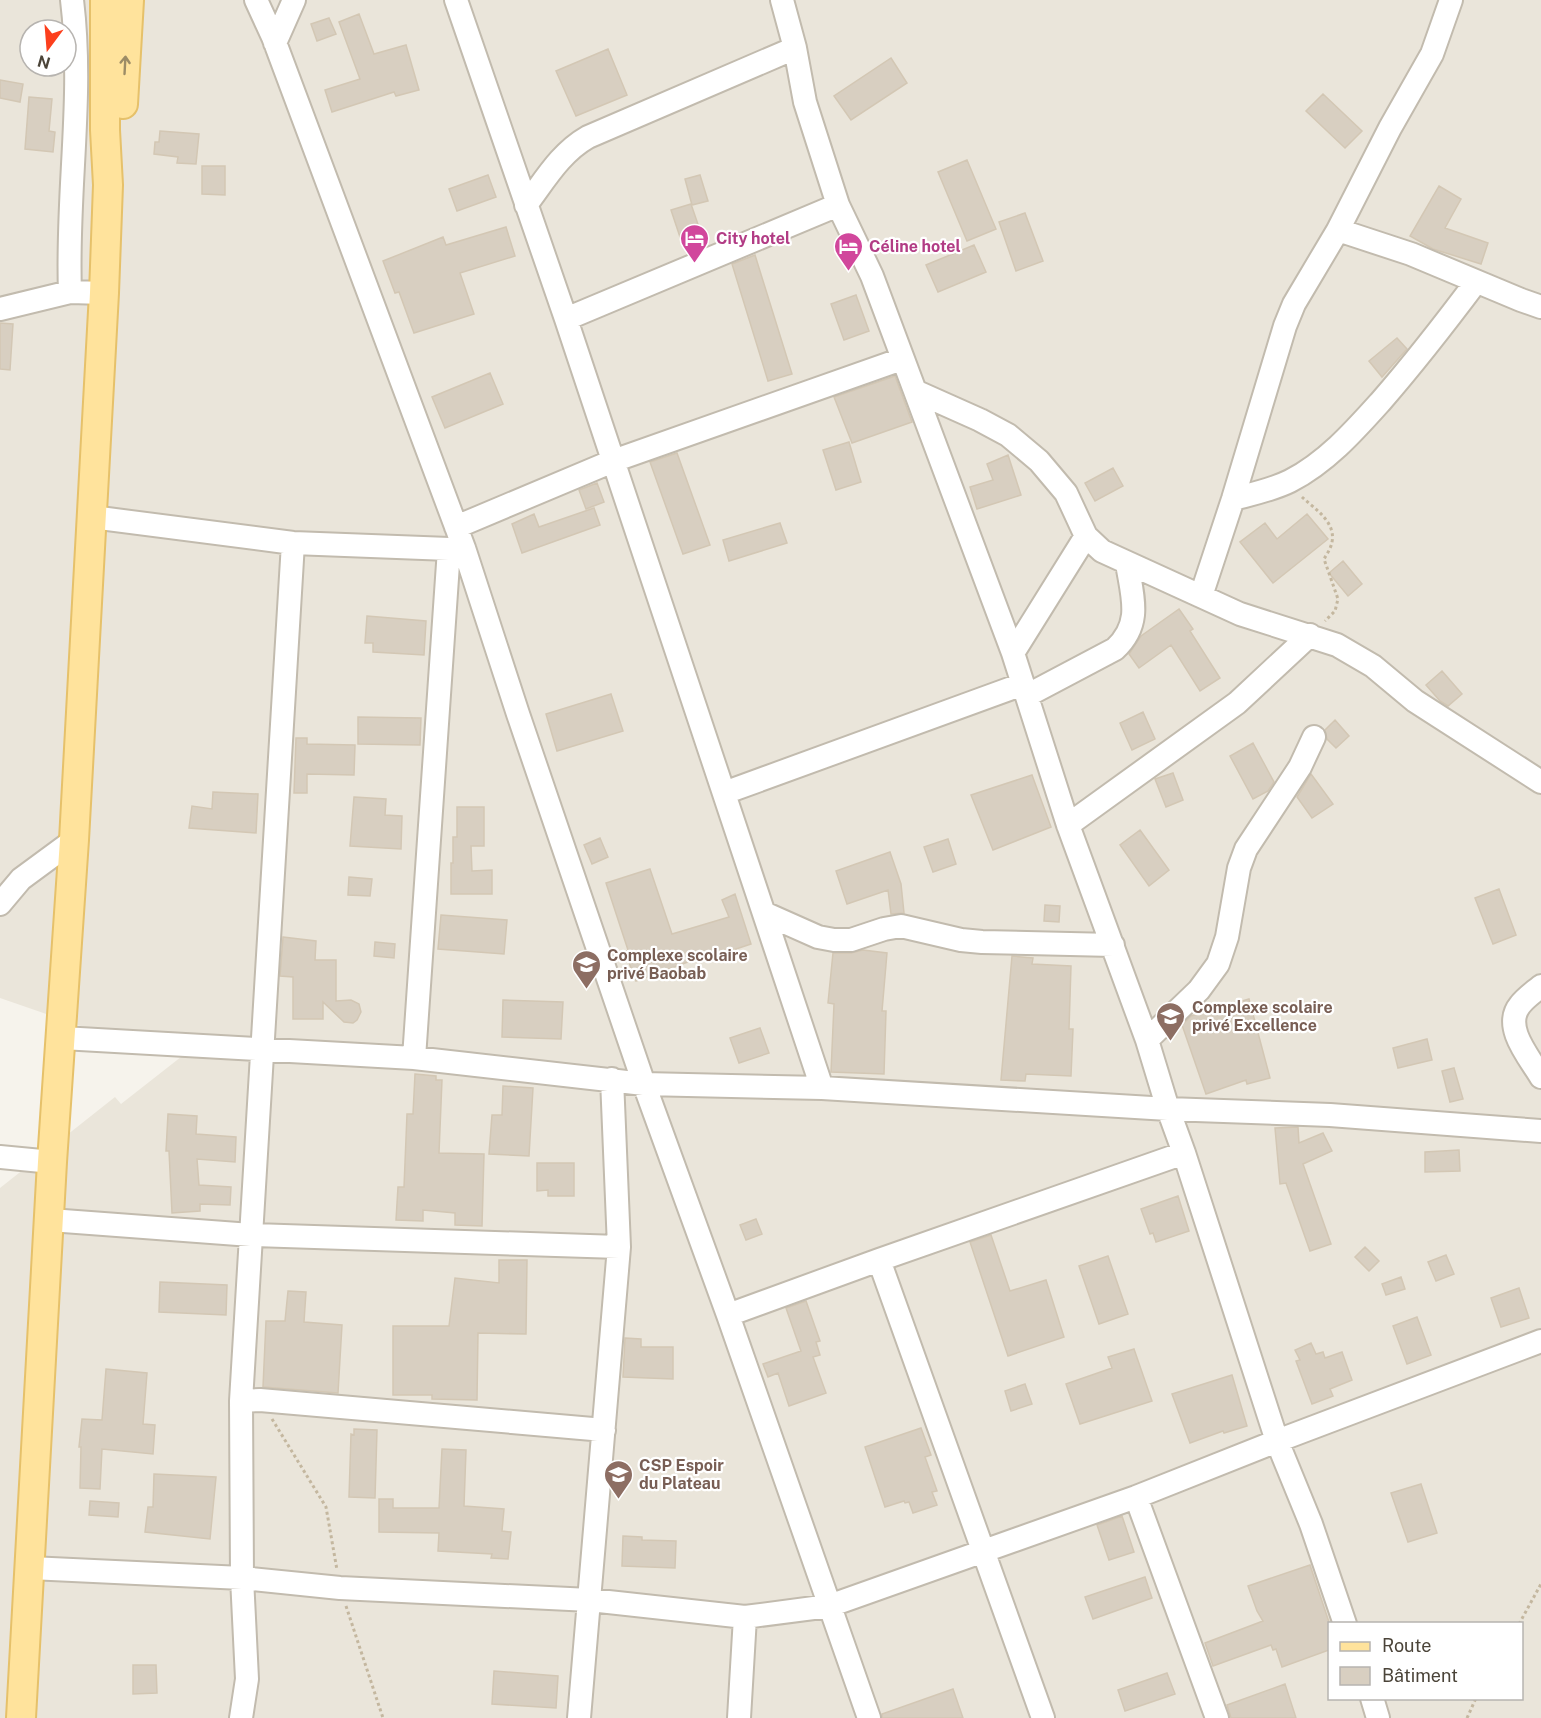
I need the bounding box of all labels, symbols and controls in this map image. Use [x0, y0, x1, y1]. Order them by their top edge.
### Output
north arrow [18, 18, 78, 78]
text: N [35, 51, 53, 73]
one-way arrow [120, 56, 131, 76]
hotel icon: City hotel [679, 222, 711, 264]
place label: City hotel [716, 229, 790, 248]
hotel icon: Céline hotel [832, 230, 864, 272]
place label: Céline hotel [869, 237, 961, 256]
place label: Complexe scolaire privé Baobab [607, 946, 748, 983]
school or university icon: Complexe scolaire privé Baobab [570, 948, 602, 990]
place label: Complexe scolaire privé Excellence [1192, 998, 1333, 1035]
school or university icon: Complexe scolaire privé Excellence [1155, 1000, 1187, 1042]
place label: CSP Espoir du Plateau [639, 1456, 724, 1493]
school or university icon: CSP Espoir du Plateau [602, 1458, 634, 1500]
legend [1328, 1622, 1523, 1700]
text: Route [1382, 1635, 1431, 1656]
text: Bâtiment [1382, 1665, 1458, 1686]

